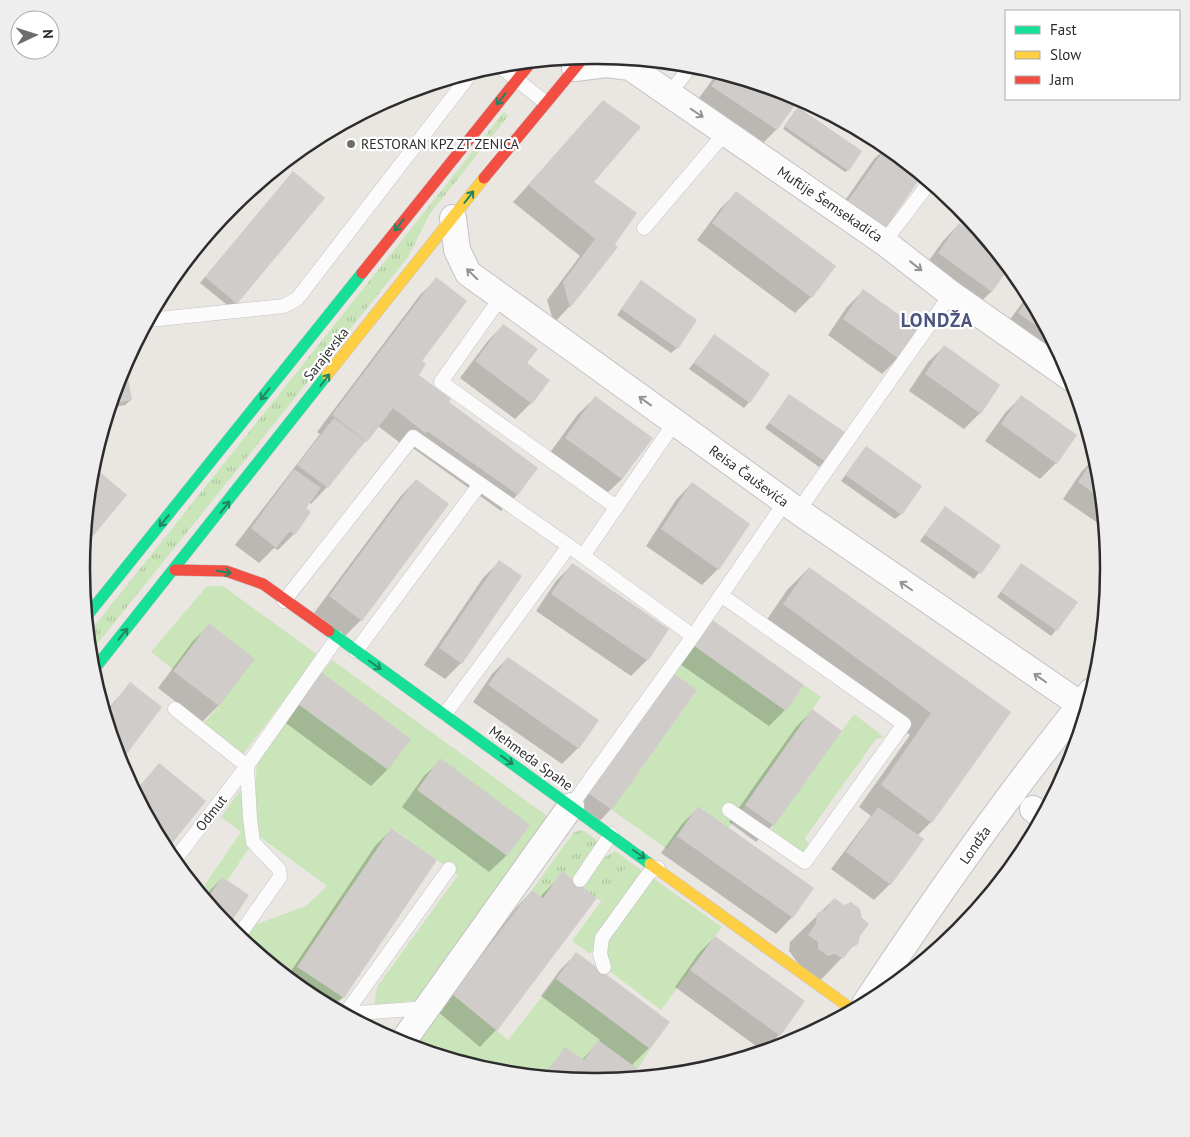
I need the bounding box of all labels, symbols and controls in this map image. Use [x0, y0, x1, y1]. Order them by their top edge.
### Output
north arrow [10, 10, 60, 60]
legend [1005, 10, 1180, 100]
text: Fast [1050, 20, 1077, 39]
text: N [39, 29, 57, 39]
text: Slow [1050, 45, 1081, 64]
text: Jam [1049, 70, 1074, 89]
one-way arrow [495, 92, 506, 105]
one-way arrow [689, 108, 703, 118]
place label: RESTORAN KPZ ZT ZENICA [361, 135, 520, 153]
marker: RESTORAN KPZ ZT ZENICA [345, 138, 357, 150]
street label: Muftije Šemsekadića [774, 162, 886, 246]
one-way arrow [464, 190, 474, 204]
one-way arrow [393, 219, 404, 232]
one-way arrow [909, 261, 922, 272]
one-way arrow [466, 268, 478, 280]
district label: LONDŽA [901, 308, 973, 332]
street label: Sarajevska [300, 324, 352, 384]
one-way arrow [320, 374, 331, 387]
one-way arrow [259, 387, 270, 400]
one-way arrow [638, 396, 652, 406]
street label: Reisa Čauševića [706, 441, 792, 511]
one-way arrow [219, 501, 230, 514]
one-way arrow [158, 514, 169, 527]
one-way arrow [215, 567, 231, 577]
one-way arrow [899, 581, 913, 591]
one-way arrow [118, 628, 129, 641]
one-way arrow [368, 660, 382, 670]
one-way arrow [1033, 673, 1047, 683]
street label: Mehmeda Spahe [486, 722, 576, 794]
one-way arrow [500, 755, 514, 765]
street label: Odmut [191, 791, 231, 835]
street label: Londža [955, 822, 995, 867]
one-way arrow [632, 849, 646, 860]

